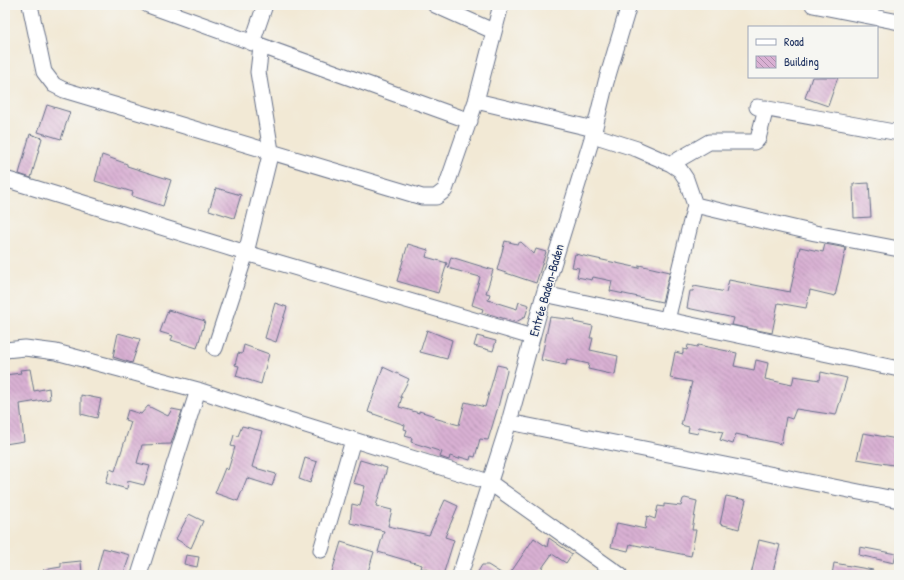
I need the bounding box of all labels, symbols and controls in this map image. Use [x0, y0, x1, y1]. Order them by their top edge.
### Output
legend [748, 26, 878, 78]
text: Road [784, 33, 804, 50]
text: Building [784, 53, 819, 70]
street label: Entrée Baden-Baden [524, 242, 568, 338]

